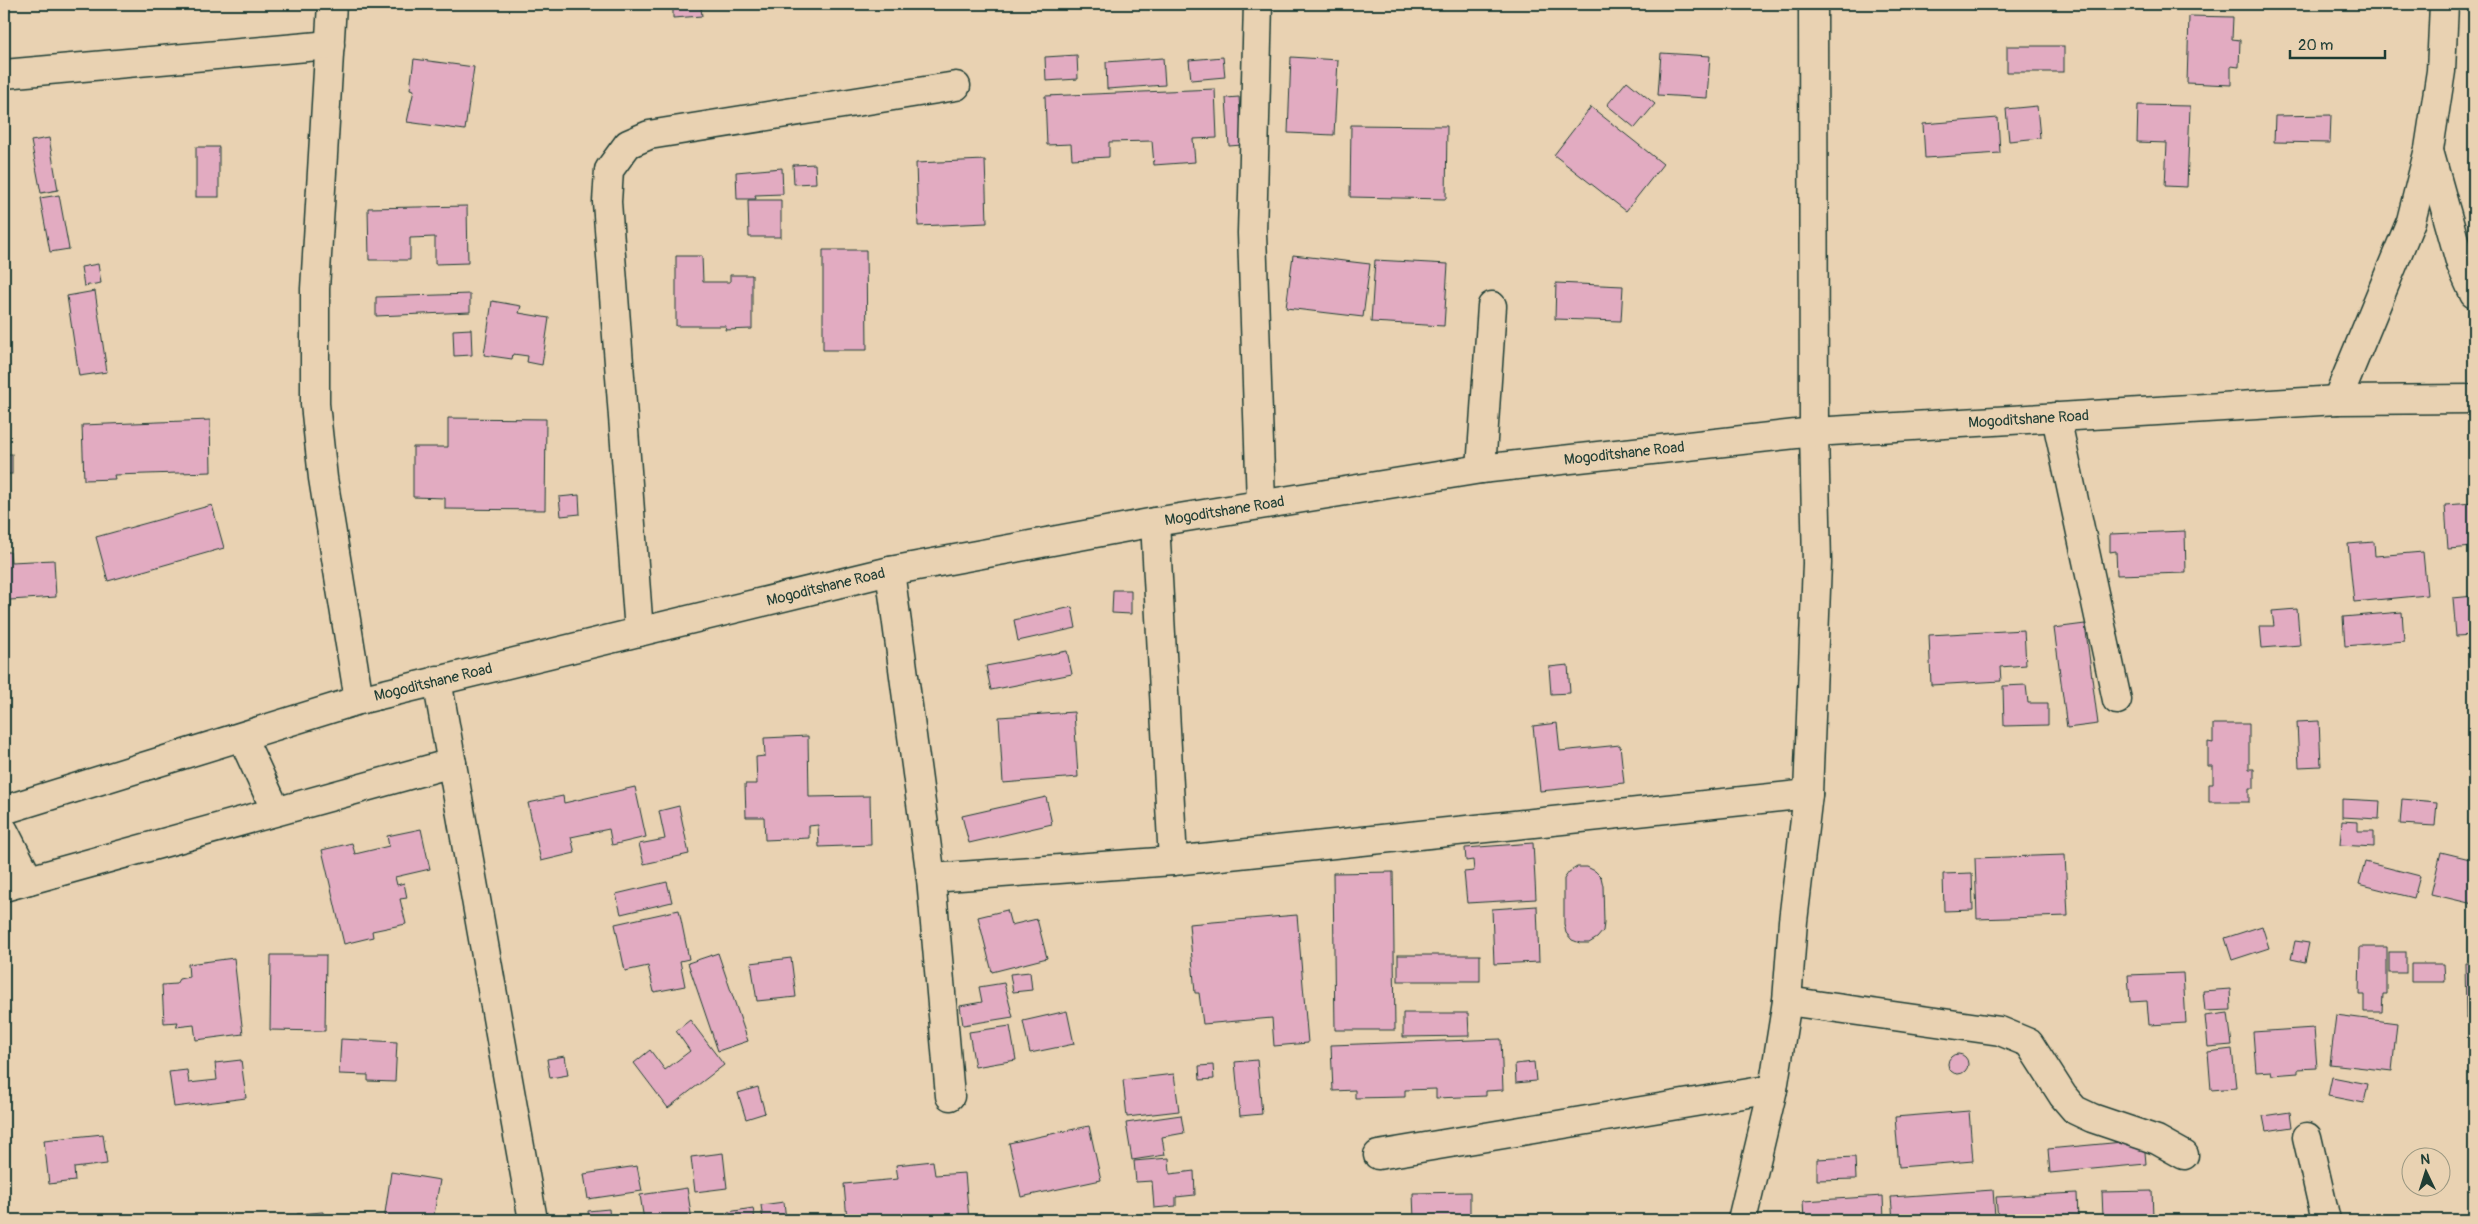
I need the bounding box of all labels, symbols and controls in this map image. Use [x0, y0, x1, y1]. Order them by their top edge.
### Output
scale bar [2290, 28, 2386, 60]
text: 20 m [2298, 36, 2333, 55]
street label: Mogoditshane Road [1968, 406, 2090, 433]
street label: Mogoditshane Road [1563, 437, 1686, 470]
street label: Mogoditshane Road [1163, 492, 1286, 530]
street label: Mogoditshane Road [765, 564, 887, 611]
street label: Mogoditshane Road [372, 659, 494, 706]
north arrow [2400, 1146, 2450, 1196]
text: N [2420, 1151, 2430, 1168]

